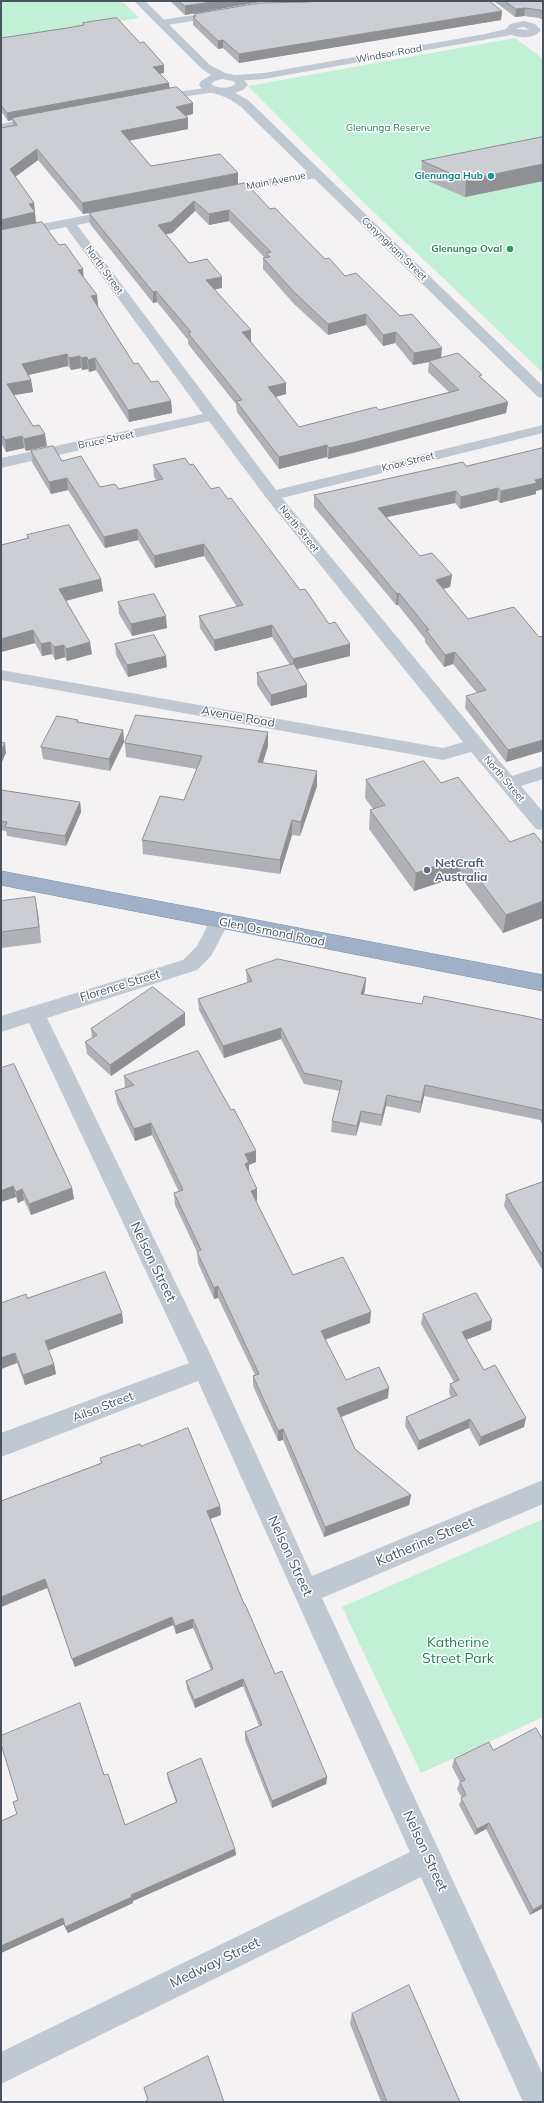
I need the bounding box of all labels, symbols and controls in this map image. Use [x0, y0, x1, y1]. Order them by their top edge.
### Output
street label: Windsor Road [355, 42, 423, 66]
park label: Glenunga Reserve [346, 122, 430, 134]
street label: Main Avenue [245, 169, 307, 193]
place label: Glenunga Hub [414, 170, 483, 182]
marker: Glenunga Hub [486, 171, 496, 181]
street label: Conyngham Street [359, 215, 429, 283]
place label: Glenunga Oval [431, 243, 502, 255]
street label: North Street [82, 244, 126, 296]
marker: Glenunga Oval [505, 244, 515, 254]
street label: Bruce Street [77, 428, 135, 452]
street label: Knox Street [381, 450, 435, 474]
street label: North Street [276, 503, 322, 555]
street label: Avenue Road [200, 703, 276, 731]
street label: North Street [481, 754, 527, 804]
place label: NetCraft Australia [435, 856, 487, 884]
marker: NetCraft Australia [422, 865, 432, 875]
street label: Glen Osmond Road [218, 915, 326, 949]
street label: Florence Street [78, 967, 162, 1005]
street label: Nelson Street [126, 1219, 180, 1305]
street label: Ailsa Street [71, 1389, 135, 1425]
street label: Nelson Street [264, 1513, 316, 1599]
street label: Katherine Street [374, 1514, 476, 1570]
park label: Katherine Street Park [422, 1635, 494, 1668]
street label: Nelson Street [399, 1808, 451, 1894]
street label: Medway Street [167, 1934, 263, 1992]

